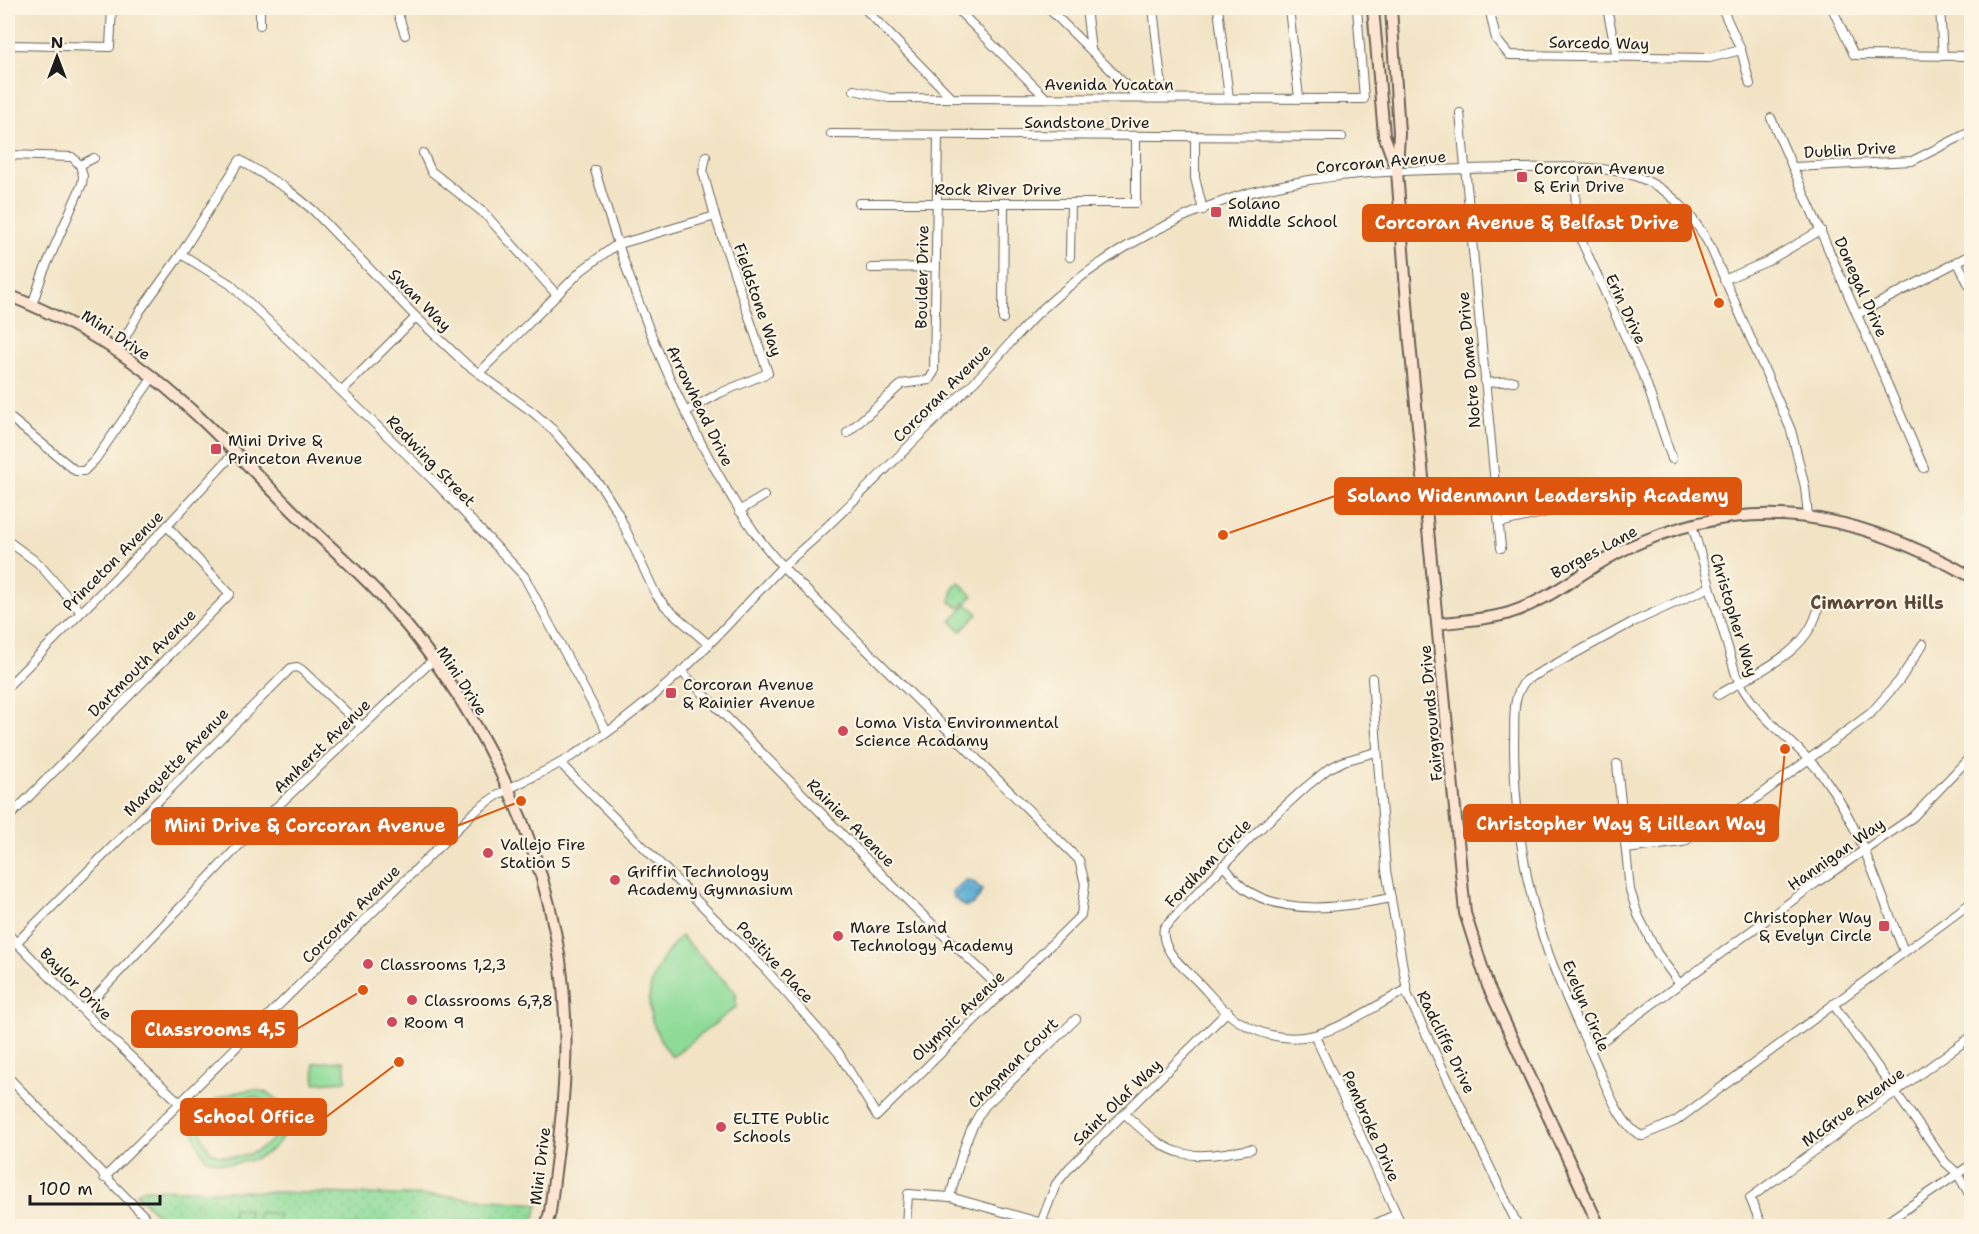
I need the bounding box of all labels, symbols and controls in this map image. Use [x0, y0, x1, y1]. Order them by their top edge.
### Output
north arrow [27, 27, 87, 87]
text: N [51, 32, 63, 53]
street label: Sarcedo Way [1549, 32, 1649, 54]
street label: Avenida Yucatan [1044, 74, 1174, 95]
street label: Sandstone Drive [1024, 112, 1150, 133]
street label: Dublin Drive [1803, 137, 1897, 163]
street label: Corcoran Avenue [1315, 146, 1447, 178]
place label: Corcoran Avenue & Erin Drive [1534, 158, 1665, 197]
marker: Corcoran Avenue & Erin Drive [1515, 170, 1529, 184]
street label: Rock River Drive [934, 179, 1062, 200]
place label: Solano Middle School [1228, 193, 1338, 232]
marker: Solano Middle School [1209, 205, 1223, 219]
callout: Corcoran Avenue & Belfast Drive [1363, 205, 1691, 241]
text: Corcoran Avenue & Belfast Drive [1375, 211, 1679, 235]
street label: Boulder Drive [911, 225, 933, 329]
street label: Donegal Drive [1829, 233, 1893, 341]
street label: Fieldstone Way [729, 241, 787, 359]
street label: Swan Way [384, 264, 456, 336]
street label: Erin Drive [1601, 270, 1651, 348]
street label: Notre Dame Drive [1453, 291, 1485, 429]
street label: Mini Drive [77, 305, 155, 365]
street label: Corcoran Avenue [888, 339, 996, 447]
street label: Arrowhead Drive [662, 342, 738, 470]
street label: Redwing Street [382, 411, 480, 511]
place label: Mini Drive & Princeton Avenue [228, 430, 363, 469]
marker: Mini Drive & Princeton Avenue [209, 442, 223, 456]
callout: Solano Widenmann Leadership Academy [1335, 478, 1741, 514]
text: Solano Widenmann Leadership Academy [1347, 484, 1729, 508]
street label: Princeton Avenue [58, 506, 168, 616]
street label: Borges Lane [1547, 520, 1641, 584]
street label: Christopher Way [1705, 551, 1763, 679]
district label: Cimarron Hills [1810, 591, 1944, 615]
street label: Dartmouth Avenue [83, 604, 201, 722]
street label: Mini Drive [432, 642, 492, 720]
street label: Fairgrounds Drive [1415, 644, 1447, 782]
place label: Corcoran Avenue & Rainier Avenue [683, 674, 815, 713]
marker: Corcoran Avenue & Rainier Avenue [664, 686, 678, 700]
street label: Amherst Avenue [269, 694, 375, 798]
street label: Marquette Avenue [119, 703, 233, 821]
place label: Loma Vista Environmental Science Acadamy [855, 712, 1059, 751]
marker: Loma Vista Environmental Science Acadamy [836, 724, 850, 738]
street label: Rainier Avenue [802, 774, 900, 872]
callout: Christopher Way & Lillean Way [1464, 805, 1778, 841]
callout: Mini Drive & Corcoran Avenue [152, 808, 457, 844]
text: Christopher Way & Lillean Way [1476, 812, 1766, 836]
street label: Hannigan Way [1783, 813, 1889, 895]
text: Mini Drive & Corcoran Avenue [165, 814, 446, 838]
street label: Fordham Circle [1160, 814, 1256, 912]
place label: Vallejo Fire Station 5 [500, 834, 586, 873]
marker: Vallejo Fire Station 5 [481, 846, 495, 860]
street label: Corcoran Avenue [297, 860, 405, 968]
place label: Griffin Technology Academy Gymnasium [627, 861, 793, 900]
marker: Griffin Technology Academy Gymnasium [608, 873, 622, 887]
place label: Christopher Way & Evelyn Circle [1744, 907, 1872, 946]
street label: Positive Place [732, 916, 818, 1008]
place label: Mare Island Technology Academy [850, 917, 1013, 956]
marker: Christopher Way & Evelyn Circle [1877, 919, 1891, 933]
marker: Mare Island Technology Academy [831, 929, 845, 943]
street label: Baylor Drive [35, 943, 117, 1025]
place label: Classrooms 1,2,3 [380, 954, 506, 975]
marker: Classrooms 1,2,3 [361, 957, 375, 971]
street label: Evelyn Circle [1557, 957, 1615, 1055]
street label: Olympic Avenue [907, 966, 1009, 1066]
street label: Radcliffe Drive [1412, 987, 1480, 1097]
place label: Classrooms 6,7,8 [424, 990, 553, 1011]
marker: Classrooms 6,7,8 [405, 993, 419, 1007]
callout: Classrooms 4,5 [132, 1011, 297, 1047]
place label: Room 9 [404, 1012, 464, 1033]
street label: Chapman Court [963, 1013, 1063, 1113]
marker: Room 9 [385, 1015, 399, 1029]
text: Classrooms 4,5 [145, 1018, 285, 1042]
street label: Saint Olaf Way [1068, 1054, 1166, 1150]
street label: McGrue Avenue [1797, 1063, 1909, 1151]
street label: Pembroke Drive [1337, 1067, 1405, 1185]
callout: School Office [181, 1099, 326, 1135]
text: School Office [193, 1105, 315, 1129]
place label: ELITE Public Schools [733, 1108, 830, 1147]
marker: ELITE Public Schools [714, 1120, 728, 1134]
street label: Mini Drive [525, 1126, 555, 1206]
scale bar [30, 1168, 160, 1206]
text: 100 m [39, 1177, 93, 1201]

